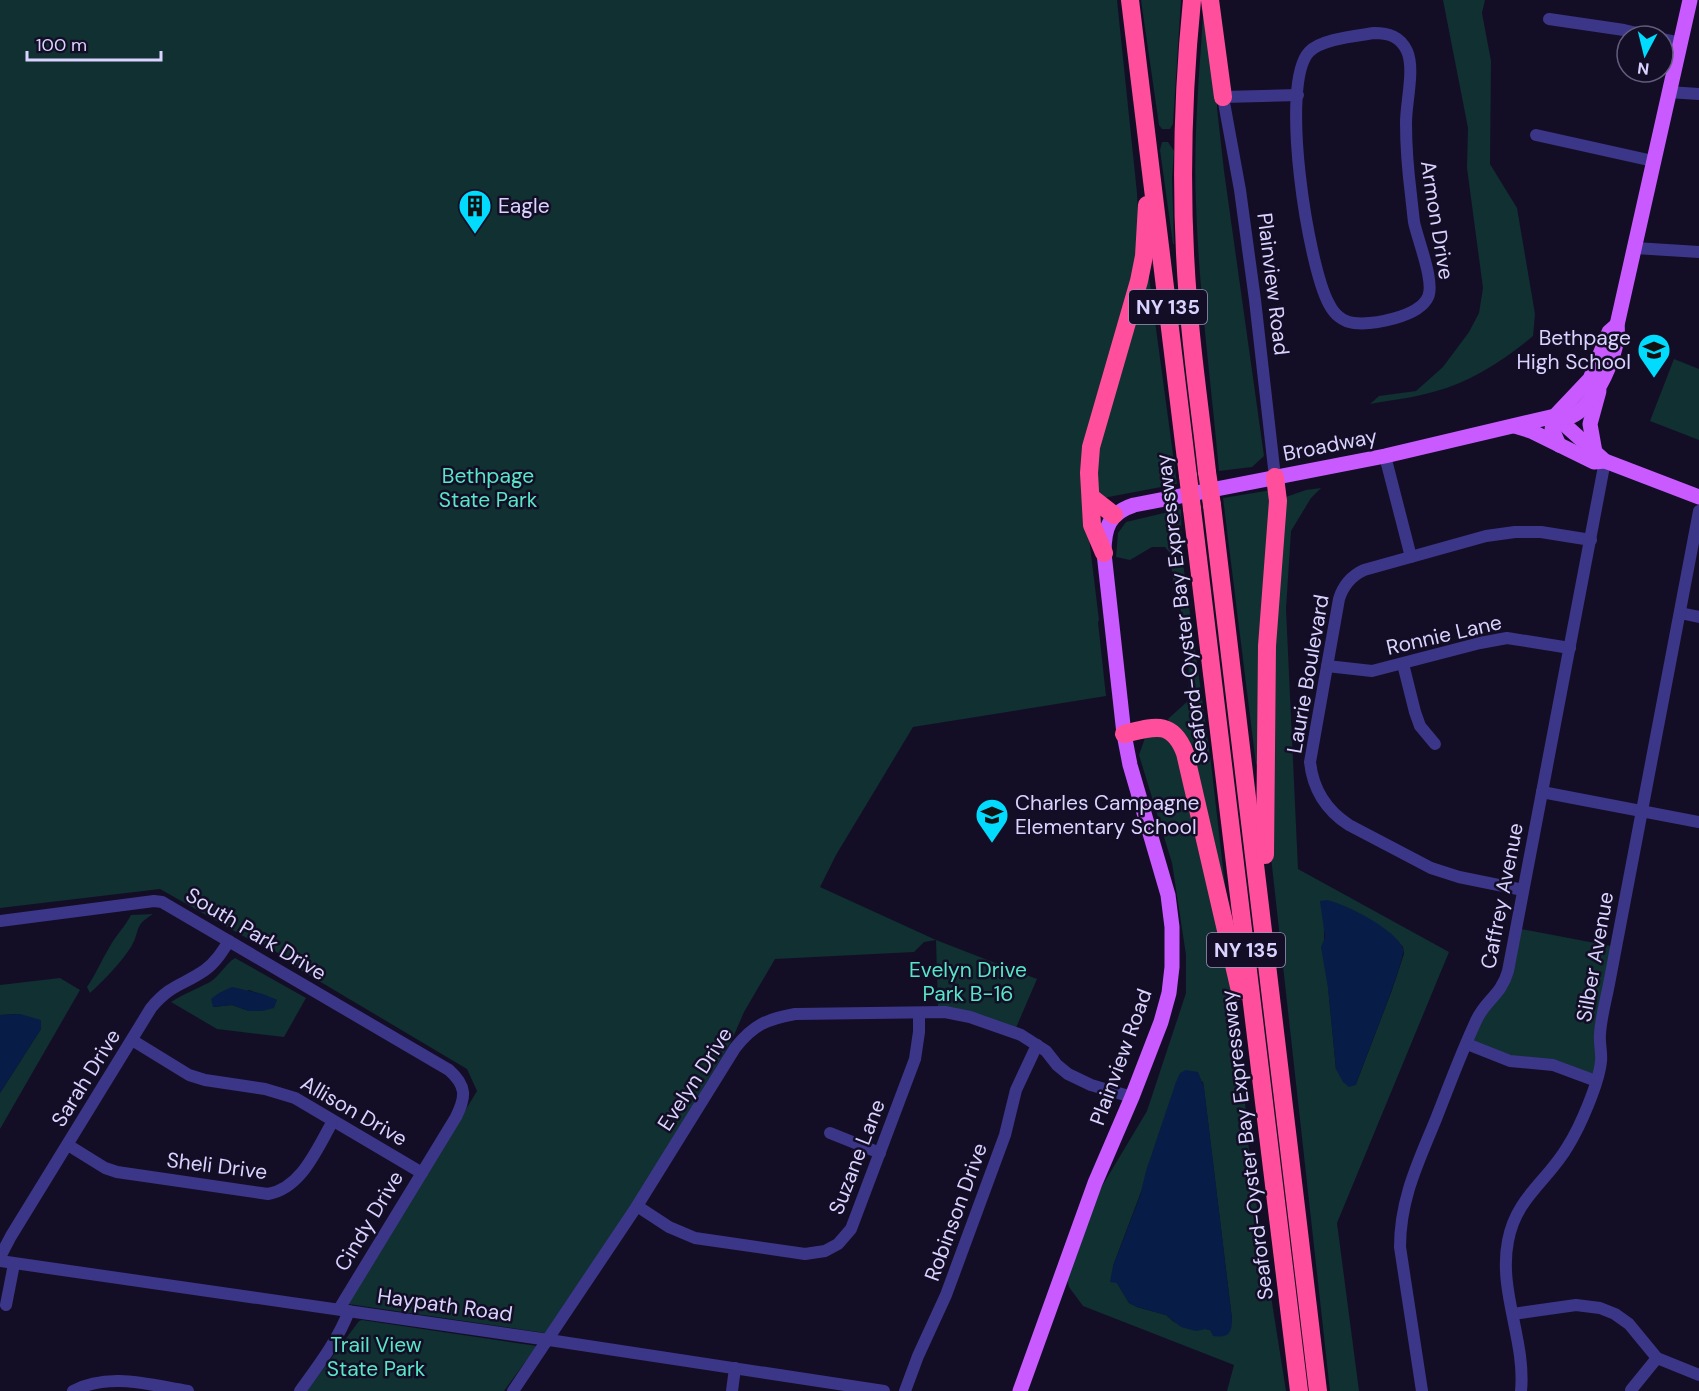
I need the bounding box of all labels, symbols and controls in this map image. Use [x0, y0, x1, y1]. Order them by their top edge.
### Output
scale bar [27, 24, 160, 62]
north arrow [1615, 24, 1675, 84]
text: 100 m [36, 33, 87, 57]
text: N [1636, 57, 1650, 80]
street label: Armon Drive [1414, 158, 1460, 282]
building icon: Eagle [457, 188, 493, 235]
place label: Eagle [498, 192, 550, 220]
street label: Plainview Road [1250, 211, 1296, 357]
road number: NY 135 [1129, 290, 1207, 324]
place label: Bethpage High School [1516, 324, 1631, 376]
school or university icon: Bethpage High School [1636, 332, 1672, 379]
street label: Broadway [1280, 422, 1380, 468]
street label: Seaford-Oyster Bay Expressway [1149, 452, 1215, 766]
park label: Bethpage State Park [439, 462, 538, 514]
street label: Laurie Boulevard [1280, 592, 1336, 756]
street label: Ronnie Lane [1384, 608, 1504, 662]
place label: Charles Campagne Elementary School [1015, 789, 1200, 841]
school or university icon: Charles Campagne Elementary School [974, 797, 1010, 844]
street label: Caffrey Avenue [1474, 820, 1530, 971]
street label: South Park Drive [180, 881, 332, 987]
street label: Silber Avenue [1570, 890, 1620, 1024]
road number: NY 135 [1207, 933, 1285, 967]
park label: Evelyn Drive Park B-16 [909, 956, 1027, 1008]
street label: Plainview Road [1083, 985, 1159, 1129]
street label: Seaford-Oyster Bay Expressway [1214, 988, 1280, 1302]
street label: Evelyn Drive [651, 1022, 739, 1136]
street label: Sarah Drive [45, 1024, 127, 1132]
street label: Allison Drive [296, 1069, 412, 1153]
street label: Suzane Lane [822, 1095, 892, 1219]
street label: Robinson Drive [918, 1139, 994, 1285]
street label: Sheli Drive [165, 1146, 269, 1186]
street label: Cindy Drive [328, 1166, 410, 1276]
street label: Haypath Road [376, 1282, 514, 1328]
park label: Trail View State Park [327, 1331, 426, 1383]

